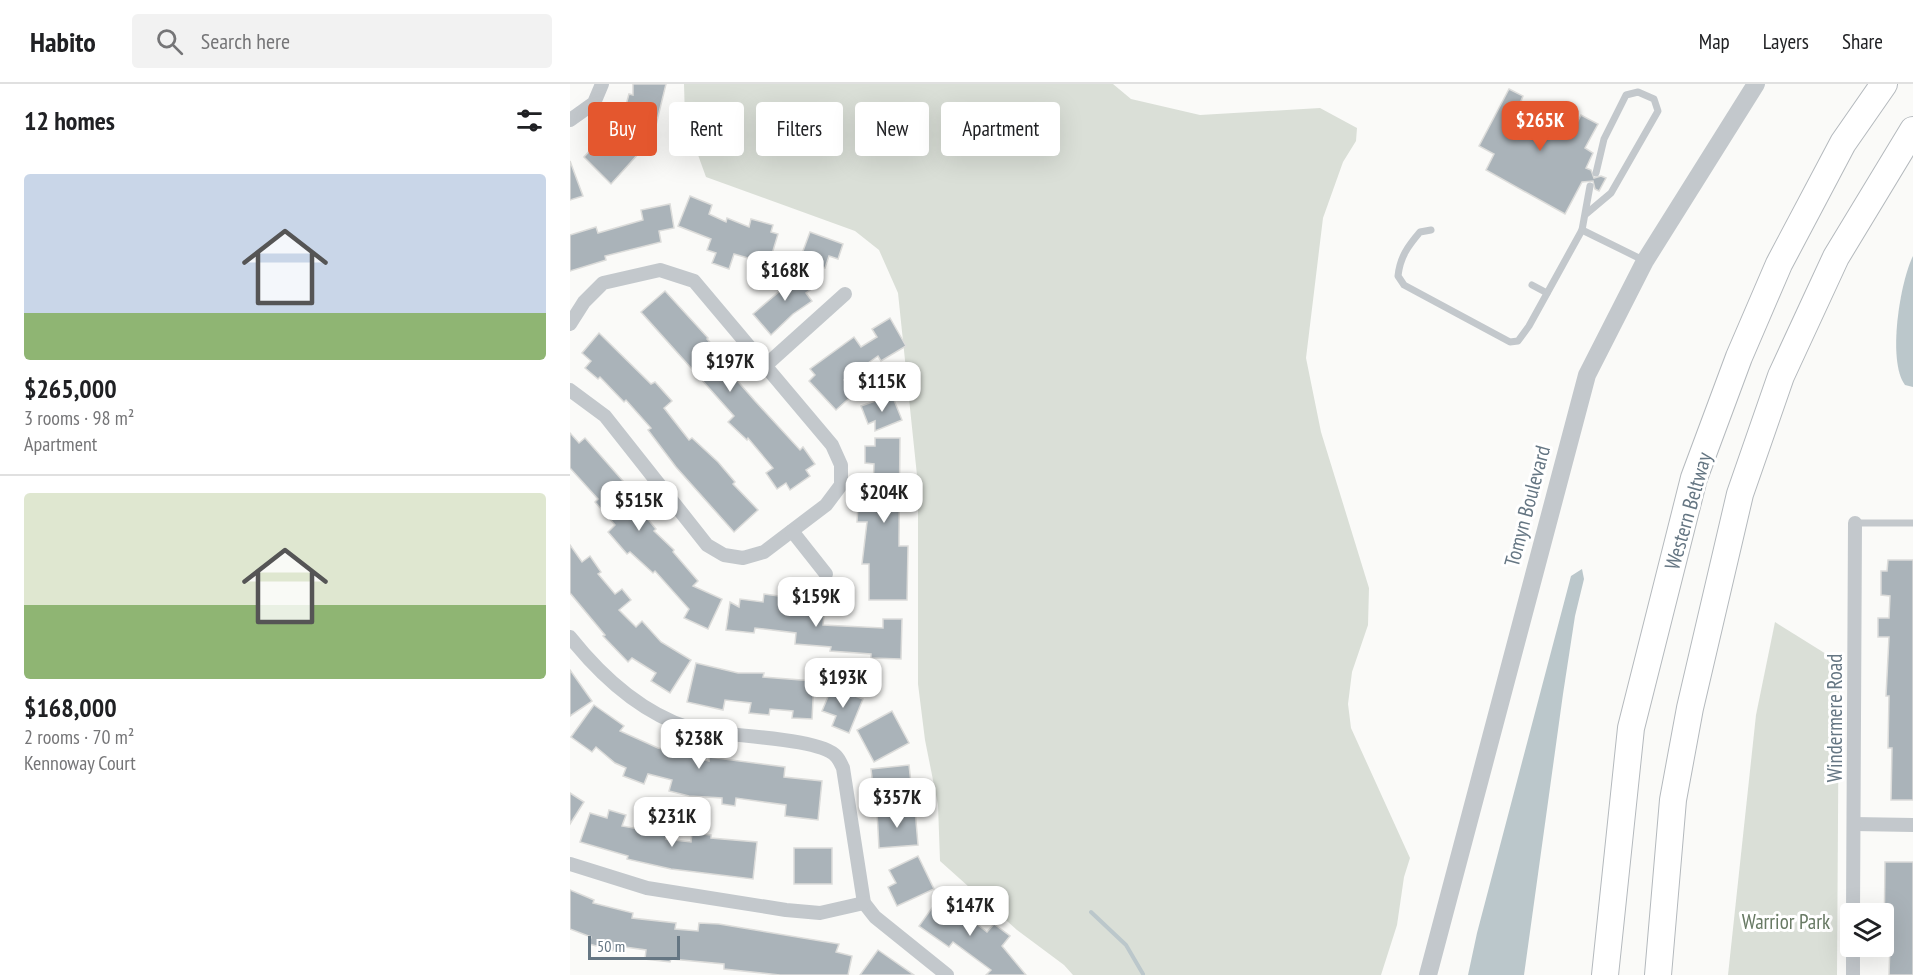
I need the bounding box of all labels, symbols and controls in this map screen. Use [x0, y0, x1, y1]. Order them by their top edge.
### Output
search box [132, 14, 552, 68]
text: Habito [30, 23, 96, 60]
icon: search [153, 25, 186, 58]
text: Search here [201, 27, 290, 55]
text: Map [1699, 28, 1730, 55]
text: Layers [1763, 28, 1809, 55]
text: Share [1842, 28, 1883, 55]
pin: $265K [1498, 101, 1582, 152]
chip: Buy [588, 102, 657, 156]
chip: Rent [669, 102, 744, 156]
chip: Filters [756, 102, 843, 156]
chip: New [855, 102, 929, 156]
chip: Apartment [941, 102, 1060, 156]
text: 12 homes [24, 104, 115, 137]
icon: filters [513, 104, 546, 137]
text: $265K [1516, 107, 1564, 133]
icon: home [231, 213, 339, 321]
pin: $168K [743, 251, 827, 302]
text: $168K [761, 257, 809, 283]
pin: $197K [688, 342, 772, 393]
text: $197K [706, 348, 754, 374]
pin: $115K [840, 362, 924, 413]
text: $115K [858, 368, 906, 394]
text: $265,000 [24, 372, 117, 405]
text: 3 rooms · 98 m² [24, 405, 134, 431]
text: Apartment [24, 431, 97, 457]
street label: Tomyn Boulevard [1498, 443, 1556, 569]
street label: Western Beltway [1658, 449, 1718, 573]
pin: $204K [842, 473, 926, 524]
text: $204K [860, 479, 908, 505]
pin: $515K [597, 481, 681, 532]
text: $515K [615, 487, 663, 513]
icon: home [231, 532, 339, 640]
pin: $159K [774, 577, 858, 628]
text: $159K [792, 583, 840, 609]
street label: Windermere Road [1821, 654, 1848, 782]
pin: $193K [801, 658, 885, 709]
text: $193K [819, 664, 867, 690]
text: $168,000 [24, 691, 117, 724]
pin: $238K [657, 719, 741, 770]
text: 2 rooms · 70 m² [24, 724, 134, 750]
text: $238K [675, 725, 723, 751]
text: Kennoway Court [24, 750, 136, 776]
pin: $357K [855, 778, 939, 829]
text: $357K [873, 784, 921, 810]
pin: $231K [630, 797, 714, 848]
text: $231K [648, 803, 696, 829]
pin: $147K [928, 886, 1012, 937]
text: $147K [946, 892, 994, 918]
map controls [1840, 903, 1894, 957]
button: layers [1840, 903, 1894, 957]
park label: Warrior Park [1742, 908, 1830, 935]
scale bar [588, 933, 680, 960]
text: 50 m [597, 936, 625, 956]

